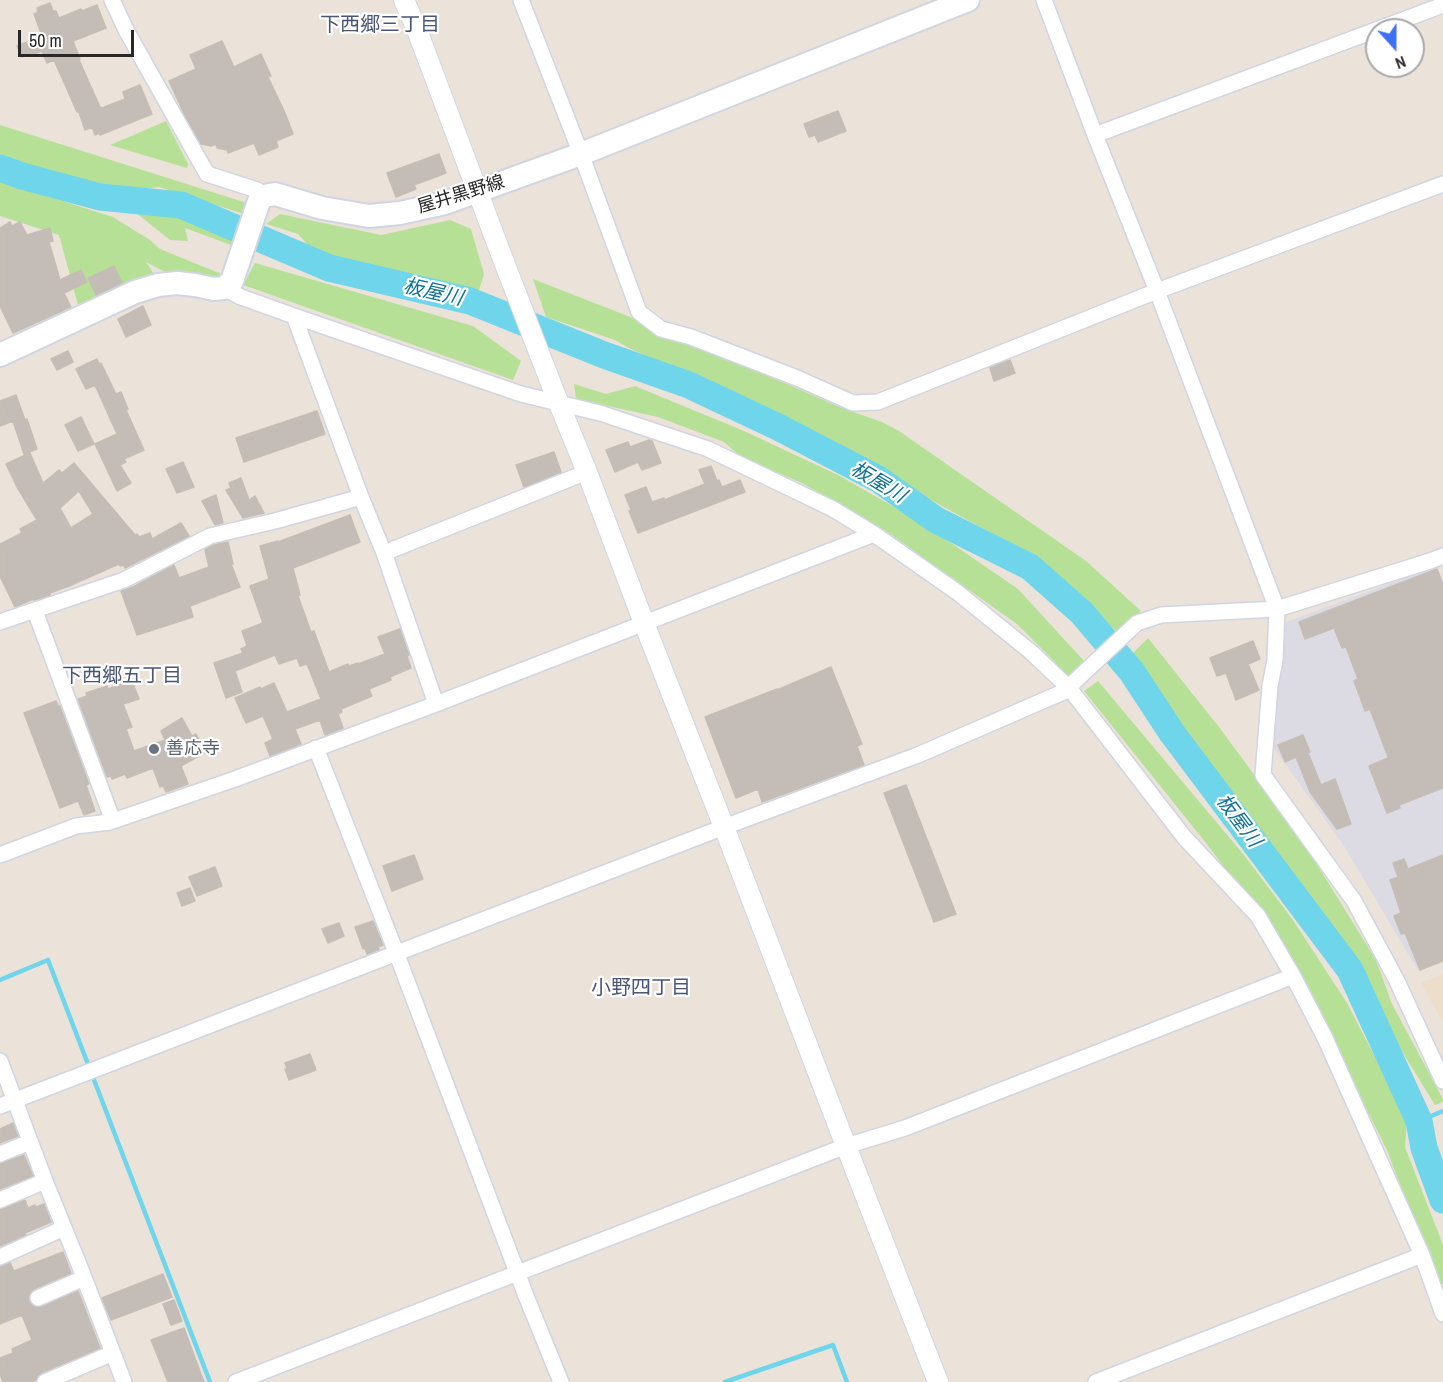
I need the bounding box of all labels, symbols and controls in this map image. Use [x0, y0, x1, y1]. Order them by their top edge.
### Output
district label: 下西郷三丁目 [320, 14, 440, 38]
scale bar [21, 18, 136, 56]
north arrow [1365, 18, 1425, 78]
text: 50 m [29, 28, 62, 53]
text: N [1392, 51, 1409, 75]
street label: 屋井黒野線 [415, 172, 507, 218]
water label: 板屋川 [401, 275, 465, 311]
water label: 板屋川 [846, 457, 910, 509]
district label: 下西郷五丁目 [62, 665, 182, 689]
place label: 善応寺 [166, 738, 220, 760]
marker: 善応寺 [147, 742, 161, 756]
water label: 板屋川 [1210, 790, 1266, 852]
district label: 小野四丁目 [591, 977, 691, 1001]

